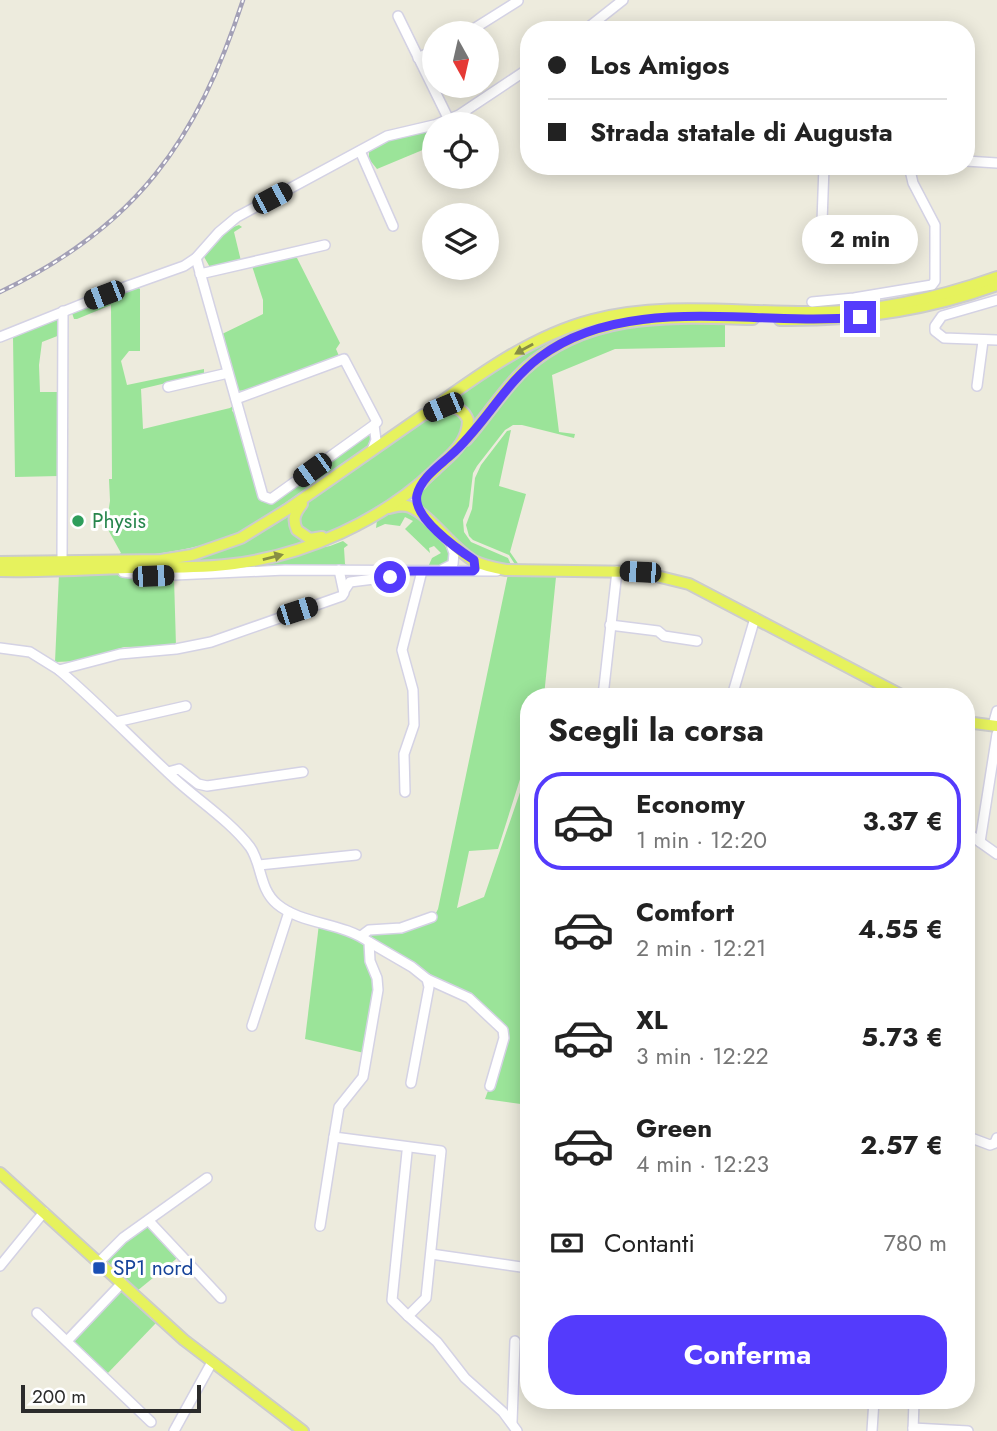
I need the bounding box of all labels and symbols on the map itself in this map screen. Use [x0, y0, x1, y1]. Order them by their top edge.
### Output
north arrow [422, 21, 499, 98]
car [249, 179, 296, 217]
callout: 2 min [802, 216, 918, 264]
car [81, 278, 128, 312]
route end [844, 301, 876, 333]
one-way arrow [514, 343, 534, 355]
car [420, 389, 467, 425]
car [289, 449, 336, 491]
place label: Physis [92, 506, 146, 536]
marker: Physis [70, 513, 86, 529]
one-way arrow [262, 551, 284, 562]
car [619, 560, 662, 584]
route start [374, 561, 406, 593]
car [132, 565, 175, 587]
car [274, 595, 321, 627]
place label: SP1 nord [113, 1253, 193, 1283]
marker: SP1 nord [91, 1260, 107, 1276]
scale bar [21, 1382, 201, 1414]

